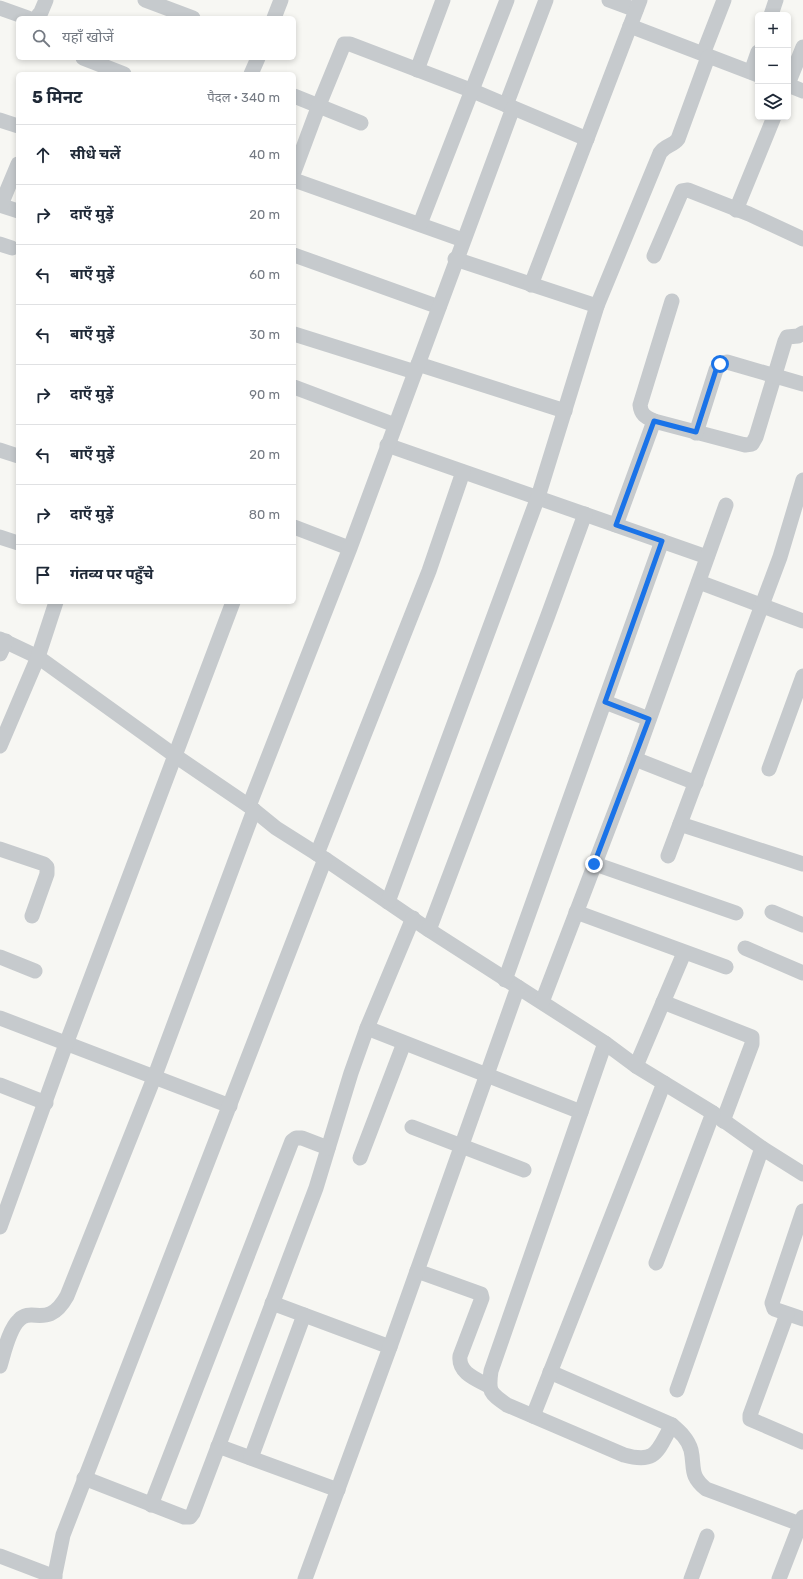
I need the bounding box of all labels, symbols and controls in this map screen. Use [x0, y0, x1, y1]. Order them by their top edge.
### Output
map controls [755, 12, 791, 120]
button: + [755, 12, 791, 48]
search box [16, 16, 296, 60]
icon: search [30, 27, 52, 49]
text: यहाँ खोजें [62, 28, 114, 46]
button: − [755, 48, 791, 84]
button: layers [755, 84, 791, 120]
text: 5 मिनट [32, 87, 82, 107]
text: पैदल · 340 m [207, 90, 280, 105]
icon: ahead [32, 144, 54, 166]
text: सीधे चलें [70, 145, 120, 163]
text: 40 m [249, 147, 280, 162]
icon: right [32, 204, 54, 226]
text: दाएँ मुड़ें [70, 205, 113, 223]
text: 20 m [249, 207, 280, 222]
icon: left [32, 264, 54, 286]
text: बाएँ मुड़ें [70, 265, 114, 283]
text: 60 m [249, 267, 280, 282]
icon: left [32, 324, 54, 346]
text: बाएँ मुड़ें [70, 325, 114, 343]
text: 30 m [249, 327, 280, 342]
route start [711, 355, 729, 373]
icon: right [32, 384, 54, 406]
text: दाएँ मुड़ें [70, 385, 113, 403]
text: 90 m [249, 387, 280, 402]
icon: left [32, 444, 54, 466]
text: बाएँ मुड़ें [70, 445, 114, 463]
text: 20 m [249, 447, 280, 462]
icon: right [32, 504, 54, 526]
text: दाएँ मुड़ें [70, 505, 113, 523]
text: 80 m [249, 507, 280, 522]
icon: arrive [32, 564, 54, 586]
text: गंतव्य पर पहुँचे [70, 565, 154, 583]
route end [585, 855, 603, 873]

